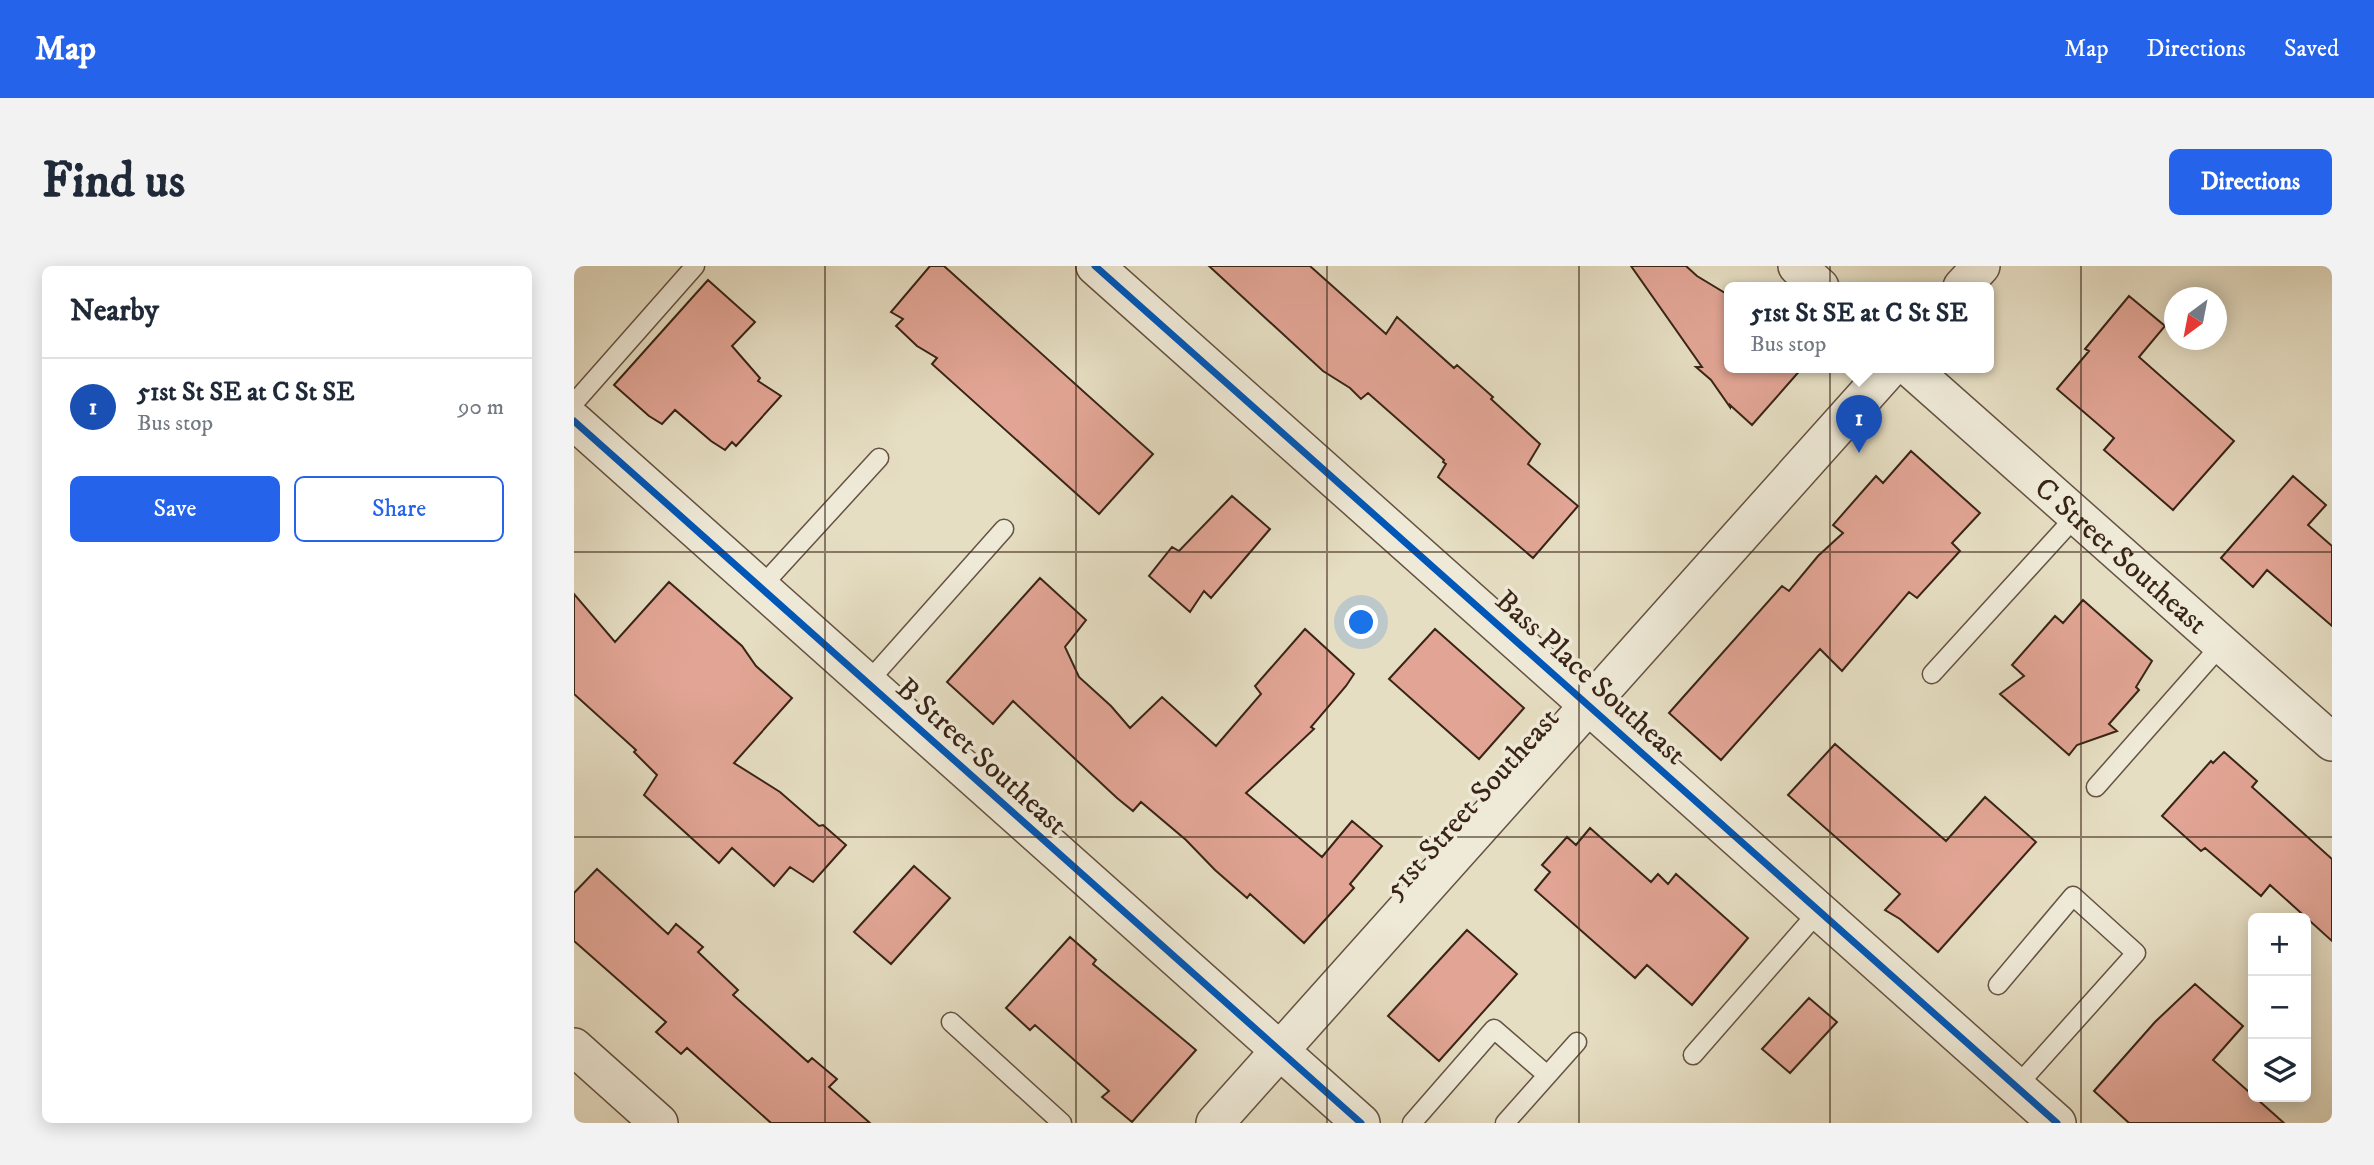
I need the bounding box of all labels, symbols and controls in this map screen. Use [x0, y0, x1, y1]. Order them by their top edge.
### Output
text: Map [35, 29, 96, 70]
text: Map [2064, 34, 2109, 64]
text: Directions [2147, 34, 2246, 64]
text: Saved [2284, 34, 2339, 64]
button: Directions [2169, 149, 2332, 215]
text: Find us [42, 151, 185, 213]
popup [1724, 282, 1994, 373]
north arrow [2164, 287, 2227, 350]
text: Nearby [70, 293, 159, 330]
text: 51st St SE at C St SE [1750, 297, 1968, 330]
text: Bus stop [1750, 330, 1826, 359]
text: 51st St SE at C St SE [137, 376, 355, 409]
text: 1 [89, 393, 97, 422]
text: 90 m [458, 393, 504, 422]
pin: 1 [1836, 395, 1882, 453]
text: Bus stop [137, 409, 213, 438]
street label: C Street Southeast [2026, 470, 2215, 643]
button: Save [70, 476, 280, 542]
button: Share [294, 476, 504, 542]
street label: Bass Place Southeast [1487, 583, 1693, 773]
your location [1344, 605, 1378, 639]
street label: B Street Southeast [888, 671, 1074, 844]
street label: 51st Street Southeast [1377, 701, 1568, 907]
map controls [2248, 913, 2311, 1102]
button: + [2248, 913, 2311, 976]
button: − [2248, 976, 2311, 1039]
button: layers [2248, 1039, 2311, 1102]

